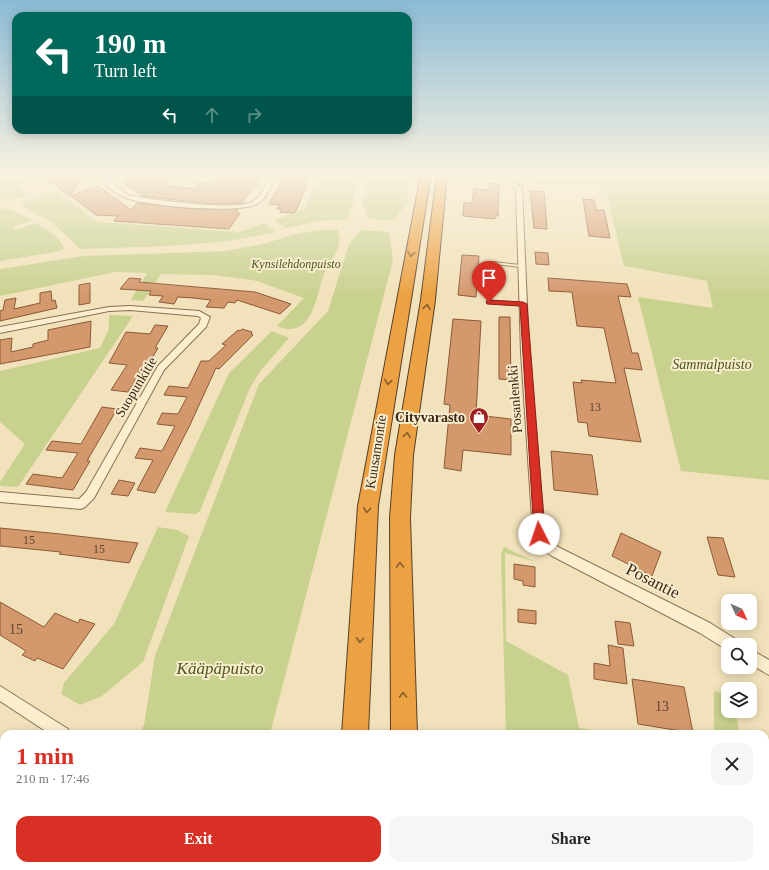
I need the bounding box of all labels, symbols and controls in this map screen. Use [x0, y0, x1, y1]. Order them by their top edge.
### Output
icon: left [28, 28, 80, 80]
text: 190 m [94, 28, 166, 59]
text: Turn left [94, 61, 157, 81]
icon: left [159, 104, 181, 126]
icon: ahead [201, 104, 223, 126]
icon: right [243, 104, 265, 126]
one-way arrow [408, 251, 416, 257]
park label: Kynsilehdonpuisto [250, 257, 341, 271]
pin [472, 261, 506, 302]
icon: arrive [478, 267, 500, 289]
one-way arrow [422, 304, 431, 310]
street label: Suopunkitie [112, 354, 160, 420]
park label: Sammalpuisto [672, 357, 752, 372]
street label: Posanlenkki [505, 364, 525, 434]
one-way arrow [385, 379, 393, 385]
house number: 13 [589, 400, 601, 414]
shop icon: Cityvarasto [468, 406, 490, 434]
place label: Cityvarasto [395, 410, 465, 425]
street label: Kuusamontie [363, 414, 389, 490]
one-way arrow [402, 432, 411, 438]
one-way arrow [363, 507, 372, 513]
position arrow [518, 513, 560, 555]
house number: 15 [23, 533, 35, 547]
house number: 15 [93, 542, 105, 556]
street label: Posantie [623, 559, 683, 603]
one-way arrow [396, 562, 405, 568]
north arrow [721, 594, 757, 630]
map controls [721, 594, 757, 718]
house number: 15 [9, 622, 23, 637]
one-way arrow [355, 637, 364, 643]
button: search [721, 638, 757, 674]
park label: Kääpäpuisto [176, 659, 263, 678]
button: layers [721, 682, 757, 718]
one-way arrow [399, 692, 407, 698]
house number: 13 [655, 699, 669, 714]
text: 1 min [16, 743, 74, 769]
button: close [711, 743, 753, 785]
text: 210 m · 17:46 [16, 771, 89, 786]
button: Exit [16, 816, 381, 862]
button: Share [389, 816, 753, 862]

